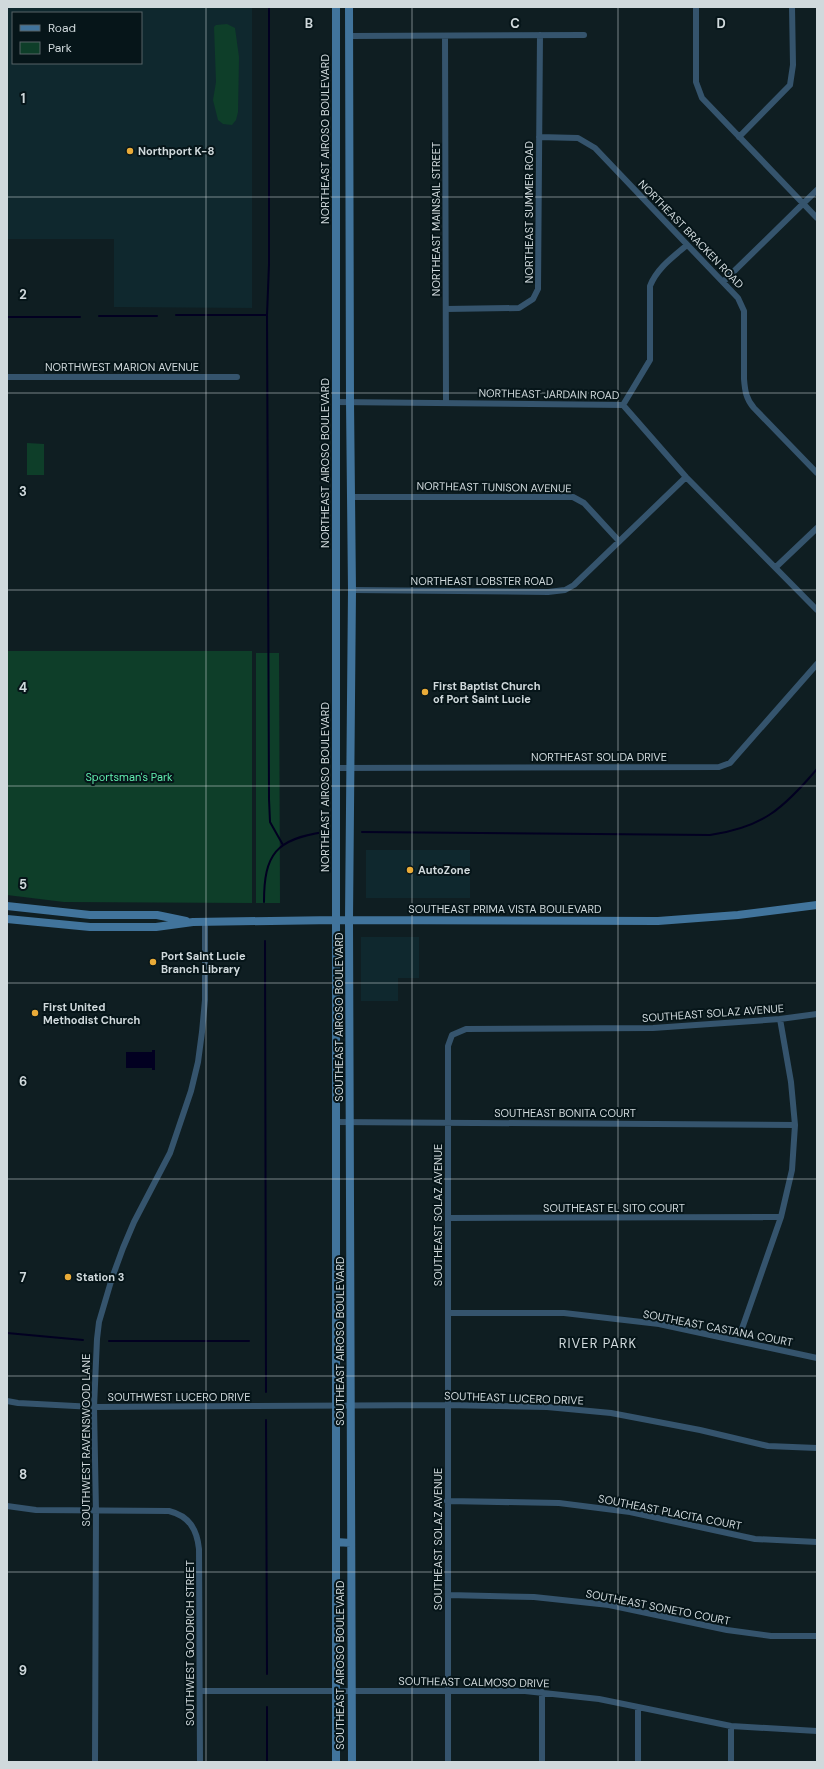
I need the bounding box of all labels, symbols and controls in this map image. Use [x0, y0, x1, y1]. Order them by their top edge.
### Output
legend [12, 12, 142, 64]
text: B [305, 15, 313, 32]
text: C [510, 15, 520, 32]
text: D [716, 15, 726, 32]
text: Road [48, 20, 76, 36]
text: Park [48, 40, 72, 56]
street label: NORTHEAST AIROSO BOULEVARD [318, 54, 332, 224]
text: 1 [21, 90, 25, 107]
street label: NORTHEAST SUMMER ROAD [522, 140, 536, 283]
street label: NORTHEAST MAINSAIL STREET [429, 142, 443, 296]
place label: Northport K-8 [138, 144, 214, 158]
marker: Northport K-8 [125, 146, 135, 156]
street label: NORTHEAST BRACKEN ROAD [635, 177, 747, 292]
text: 2 [19, 286, 27, 303]
street label: NORTHWEST MARION AVENUE [45, 360, 199, 374]
street label: NORTHEAST AIROSO BOULEVARD [318, 378, 332, 548]
street label: NORTHEAST JARDAIN ROAD [478, 386, 620, 402]
street label: NORTHEAST TUNISON AVENUE [416, 479, 572, 495]
text: 3 [19, 483, 27, 500]
street label: NORTHEAST LOBSTER ROAD [411, 574, 554, 588]
text: 4 [19, 679, 27, 696]
place label: First Baptist Church of Port Saint Lucie [433, 679, 541, 706]
marker: First Baptist Church of Port Saint Lucie [420, 687, 430, 697]
street label: NORTHEAST AIROSO BOULEVARD [318, 702, 332, 872]
street label: NORTHEAST SOLIDA DRIVE [531, 750, 667, 764]
park label: Sportsman's Park [85, 770, 173, 784]
place label: AutoZone [418, 863, 471, 877]
marker: AutoZone [405, 865, 415, 875]
text: 5 [19, 876, 27, 893]
street label: SOUTHEAST PRIMA VISTA BOULEVARD [408, 902, 602, 916]
street label: SOUTHEAST AIROSO BOULEVARD [332, 932, 346, 1102]
place label: Port Saint Lucie Branch Library [161, 949, 246, 976]
marker: Port Saint Lucie Branch Library [148, 957, 158, 967]
place label: First United Methodist Church [43, 1000, 141, 1027]
street label: SOUTHEAST SOLAZ AVENUE [642, 1001, 784, 1025]
marker: First United Methodist Church [30, 1008, 40, 1018]
text: 6 [19, 1073, 27, 1090]
street label: SOUTHEAST BONITA COURT [494, 1106, 636, 1120]
street label: SOUTHEAST SOLAZ AVENUE [431, 1144, 445, 1286]
street label: SOUTHEAST EL SITO COURT [543, 1201, 685, 1215]
street label: SOUTHEAST AIROSO BOULEVARD [333, 1256, 347, 1426]
text: 7 [20, 1269, 27, 1286]
place label: Station 3 [76, 1270, 124, 1284]
marker: Station 3 [63, 1272, 73, 1282]
street label: SOUTHEAST CASTANA COURT [642, 1307, 794, 1349]
district label: RIVER PARK [559, 1335, 637, 1352]
street label: SOUTHWEST RAVENSWOOD LANE [79, 1354, 93, 1526]
street label: SOUTHEAST LUCERO DRIVE [444, 1389, 584, 1407]
street label: SOUTHWEST LUCERO DRIVE [108, 1390, 250, 1404]
text: 8 [19, 1466, 27, 1483]
street label: SOUTHEAST SOLAZ AVENUE [431, 1468, 445, 1610]
street label: SOUTHEAST PLACITA COURT [597, 1491, 743, 1533]
street label: SOUTHWEST GOODRICH STREET [183, 1560, 197, 1726]
street label: SOUTHEAST AIROSO BOULEVARD [333, 1580, 347, 1750]
street label: SOUTHEAST SONETO COURT [585, 1586, 731, 1628]
text: 9 [19, 1662, 27, 1679]
street label: SOUTHEAST CALMOSO DRIVE [398, 1674, 550, 1690]

